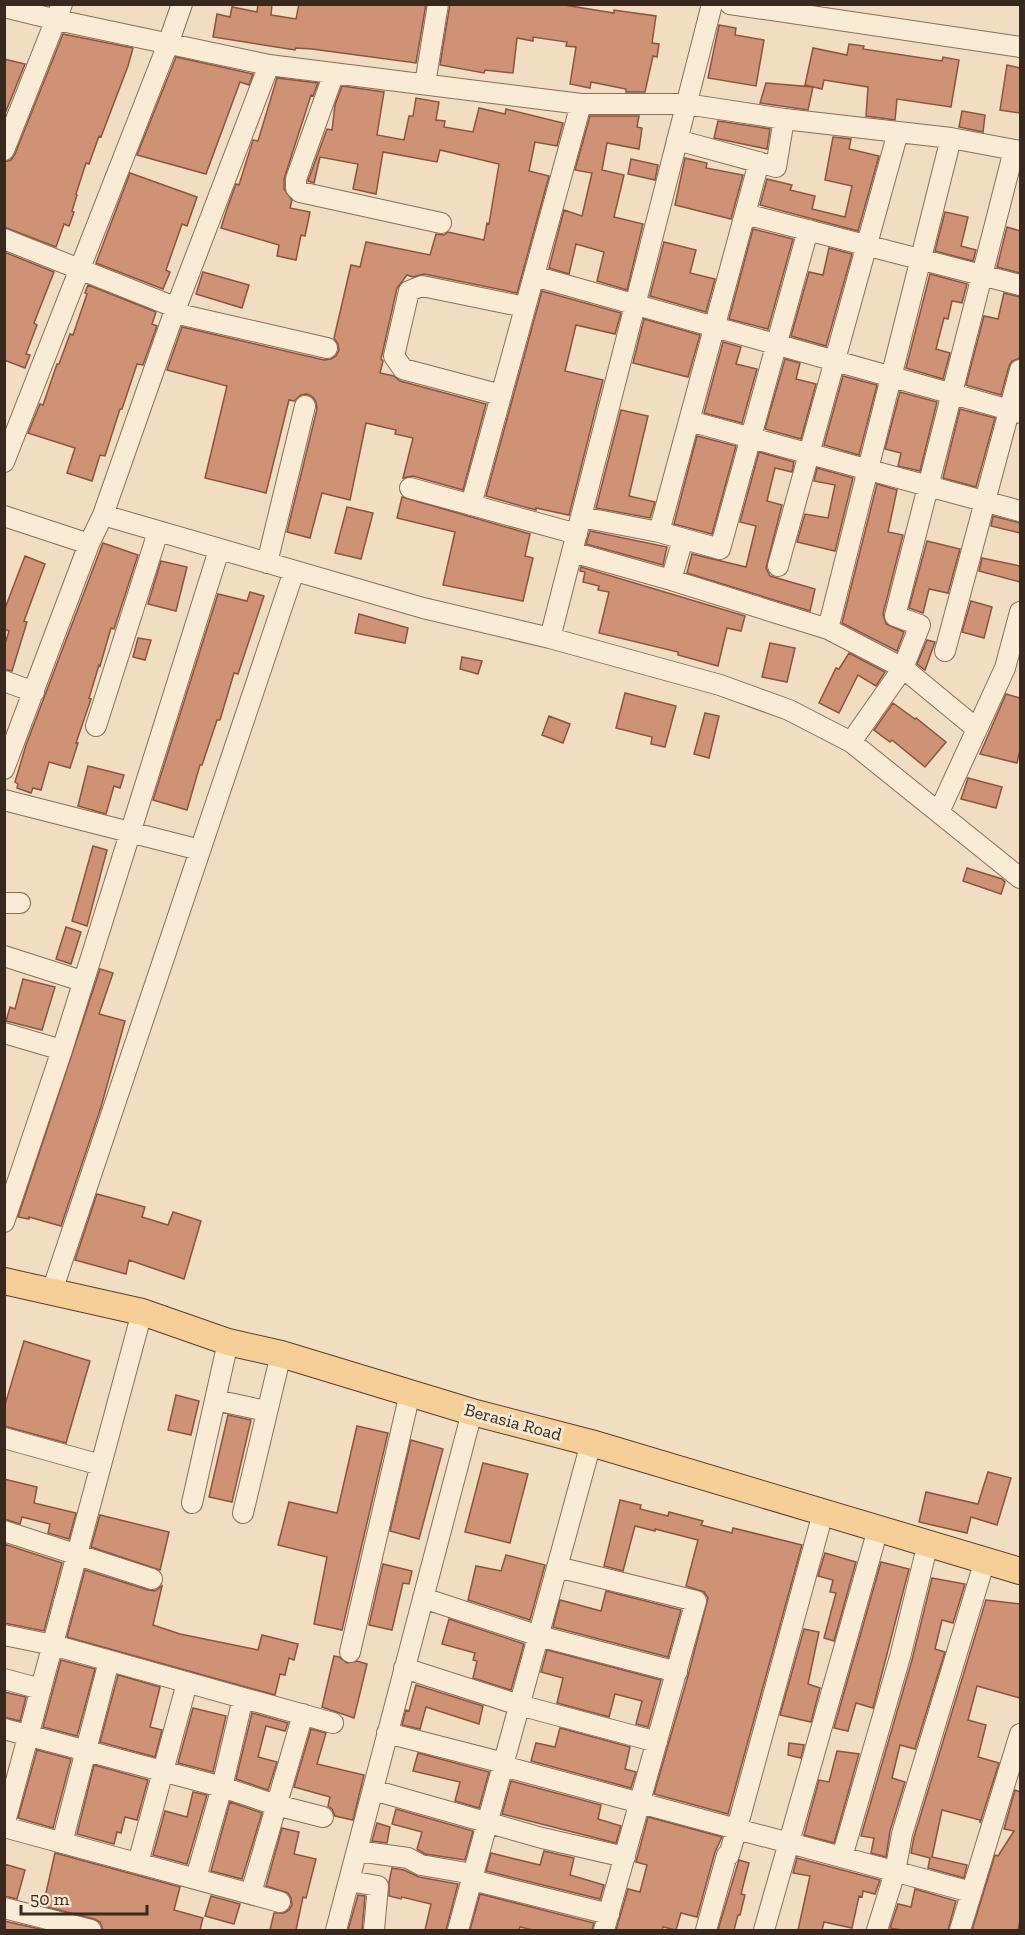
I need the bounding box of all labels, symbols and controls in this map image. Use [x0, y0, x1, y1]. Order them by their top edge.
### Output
street label: Berasia Road [462, 1398, 564, 1446]
scale bar [21, 1878, 147, 1916]
text: 50 m [30, 1888, 70, 1910]

